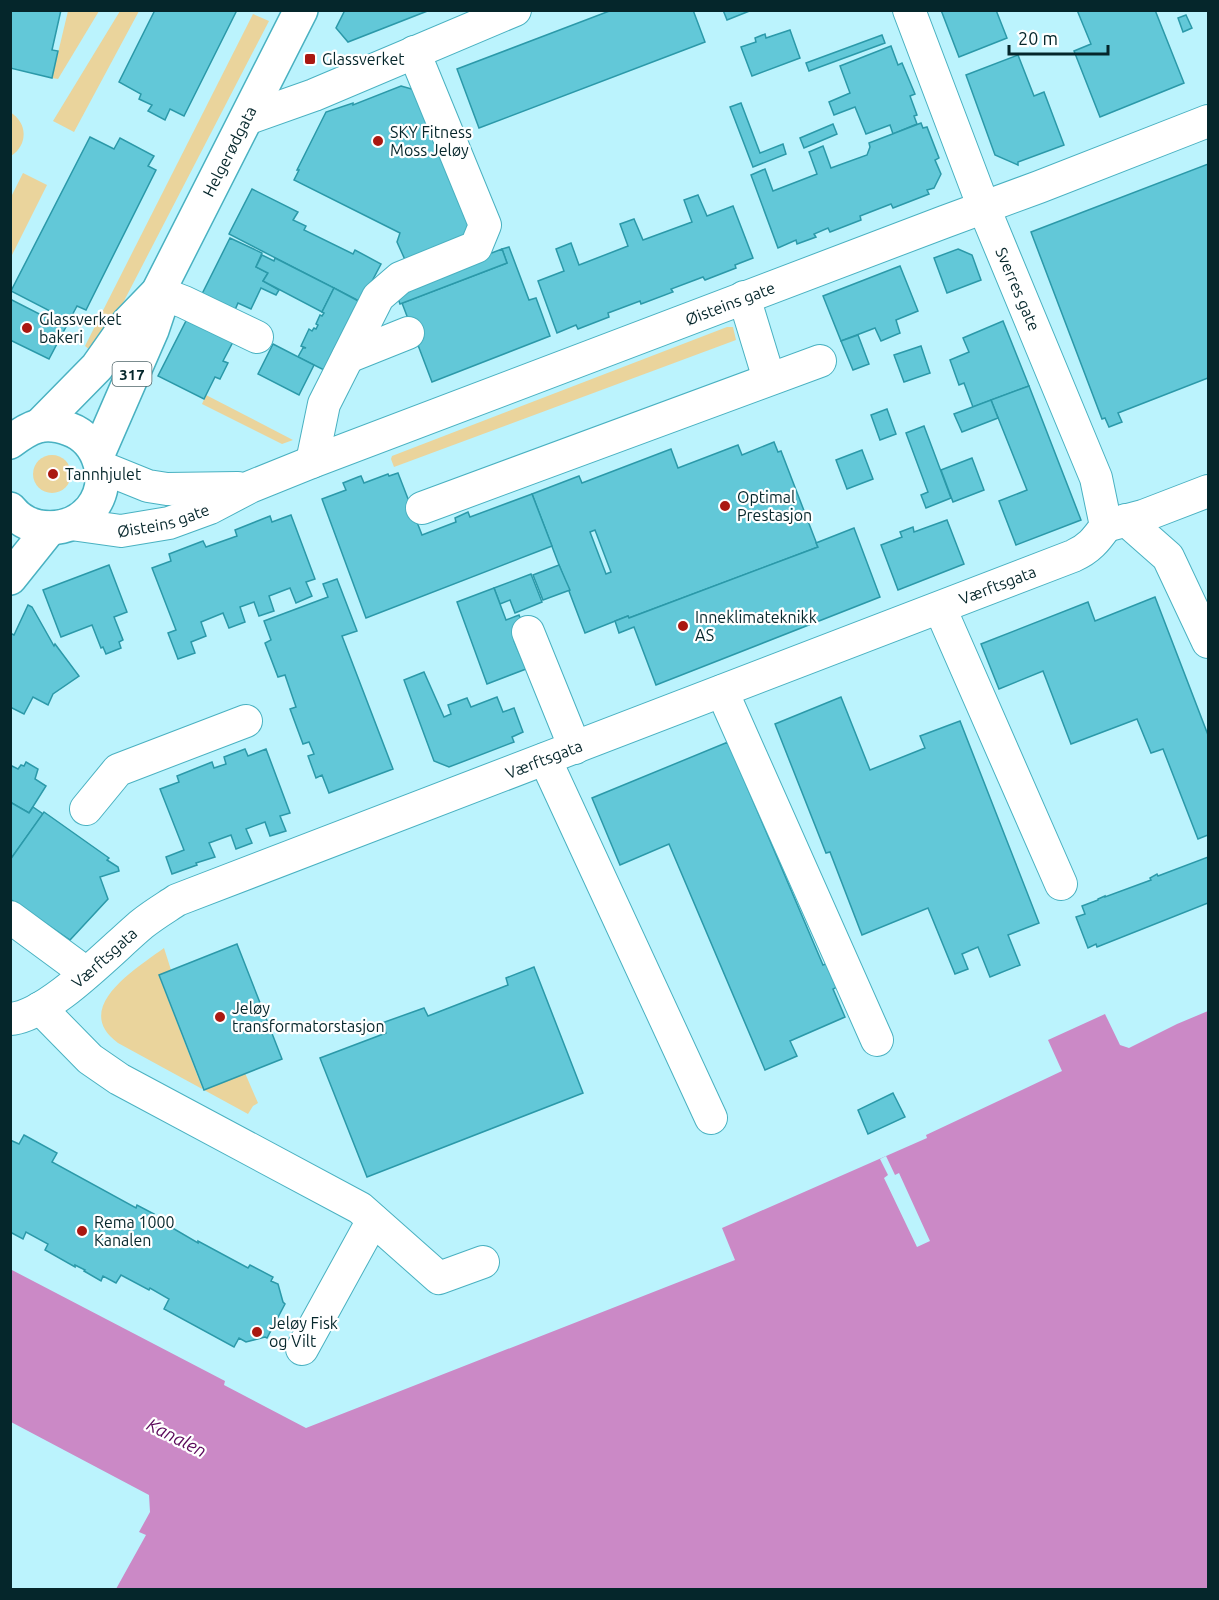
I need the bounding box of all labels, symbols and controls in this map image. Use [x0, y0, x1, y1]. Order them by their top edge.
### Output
scale bar [1009, 18, 1108, 56]
text: 20 m [1018, 28, 1058, 48]
place label: Glassverket [322, 50, 405, 68]
marker: Glassverket [303, 52, 317, 66]
street label: Helgerødgata [199, 103, 260, 200]
place label: SKY Fitness Moss Jeløy [390, 123, 472, 159]
marker: SKY Fitness Moss Jeløy [371, 134, 385, 148]
street label: Sverres gate [992, 245, 1044, 333]
street label: Øisteins gate [683, 278, 777, 328]
place label: Glassverket bakeri [39, 310, 122, 346]
marker: Glassverket bakeri [20, 321, 34, 335]
road number: 317 [112, 362, 152, 386]
place label: Tannhjulet [65, 465, 142, 483]
marker: Tannhjulet [46, 467, 60, 481]
place label: Optimal Prestasjon [737, 488, 812, 524]
marker: Optimal Prestasjon [718, 499, 732, 513]
street label: Øisteins gate [116, 500, 212, 540]
street label: Værftsgata [956, 562, 1039, 608]
place label: Inneklimateknikk AS [695, 608, 817, 644]
marker: Inneklimateknikk AS [676, 619, 690, 633]
street label: Værftsgata [503, 736, 585, 782]
street label: Værftsgata [68, 924, 140, 991]
place label: Jeløy transformatorstasjon [232, 999, 385, 1035]
marker: Jeløy transformatorstasjon [213, 1010, 227, 1024]
place label: Rema 1000 Kanalen [94, 1213, 175, 1249]
marker: Rema 1000 Kanalen [75, 1224, 89, 1238]
place label: Jeløy Fisk og Vilt [269, 1314, 338, 1350]
marker: Jeløy Fisk og Vilt [250, 1325, 264, 1339]
water label: Kanalen [144, 1414, 210, 1460]

